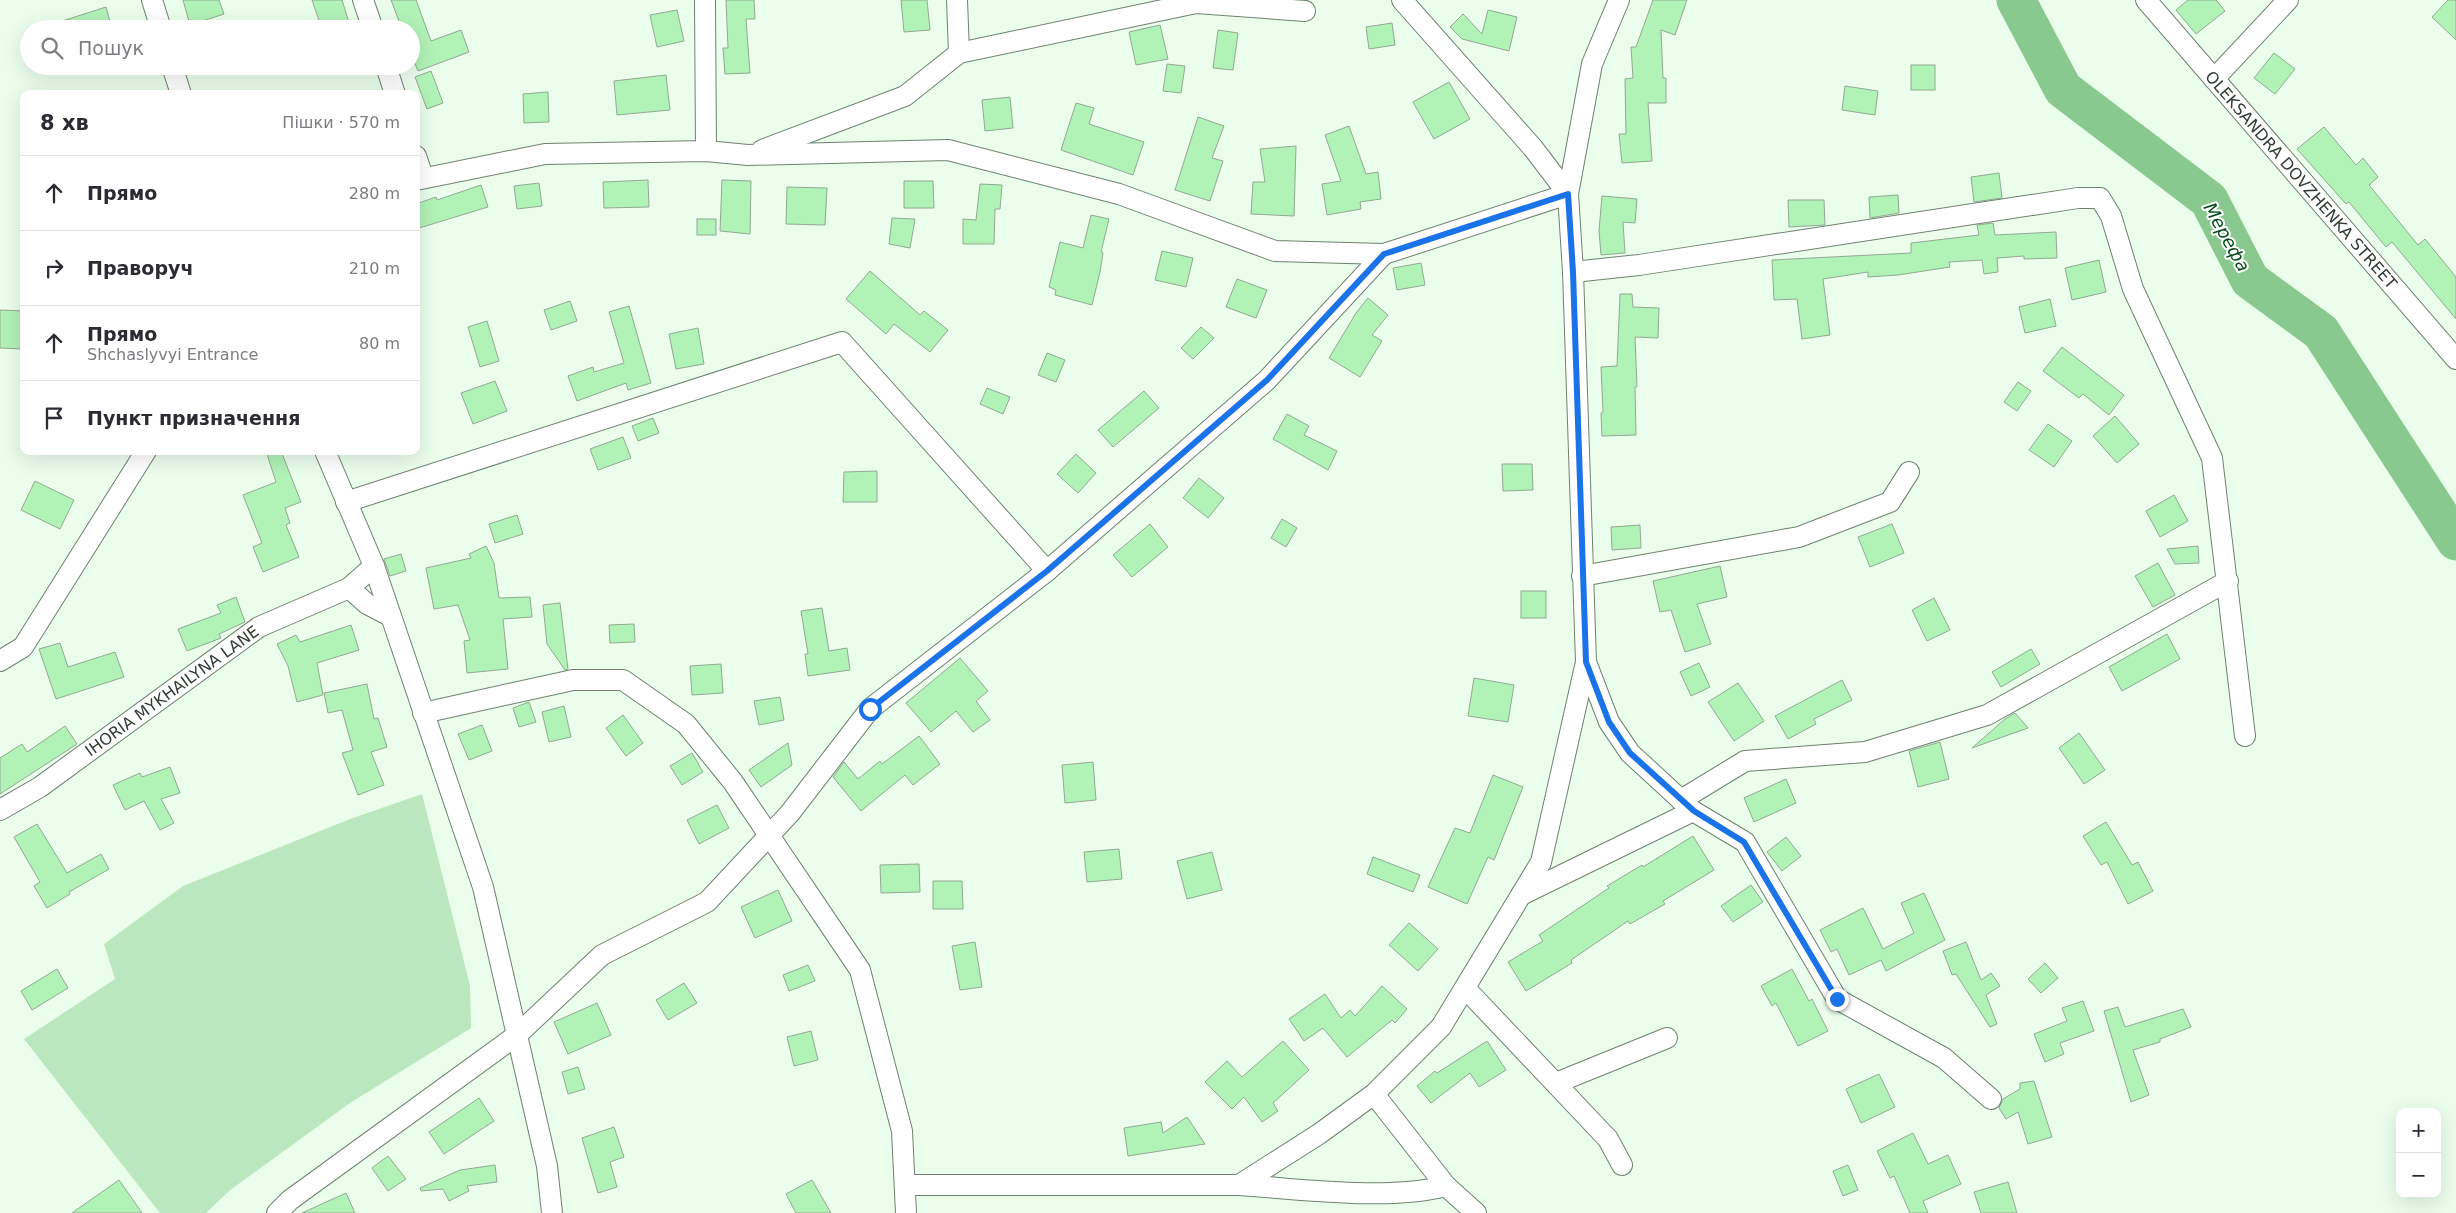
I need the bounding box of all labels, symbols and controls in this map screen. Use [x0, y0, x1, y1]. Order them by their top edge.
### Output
search box [20, 20, 420, 75]
icon: search [38, 34, 66, 62]
text: Пошук [78, 37, 144, 59]
street label: OLEKSANDRA DOVZHENKA STREET [2201, 67, 2401, 293]
text: 8 хв [40, 111, 89, 135]
text: Пішки · 570 m [282, 113, 400, 132]
icon: ahead [40, 179, 68, 207]
text: Прямо [87, 182, 157, 204]
text: 280 m [349, 184, 400, 203]
water label: Мерефа [2200, 199, 2254, 275]
icon: right [40, 254, 68, 282]
text: Праворуч [87, 257, 193, 279]
text: 210 m [349, 259, 400, 278]
text: Прямо [87, 323, 157, 345]
icon: ahead [40, 329, 68, 357]
text: 80 m [359, 334, 400, 353]
text: Shchaslyvyi Entrance [87, 345, 258, 364]
icon: arrive [40, 404, 68, 432]
text: Пункт призначення [87, 407, 300, 429]
street label: IHORIA MYKHAILYNA LANE [82, 622, 262, 760]
route start [859, 698, 882, 721]
route end [1826, 988, 1849, 1011]
map controls [2396, 1108, 2441, 1198]
button: + [2396, 1108, 2441, 1153]
button: − [2396, 1153, 2441, 1198]

